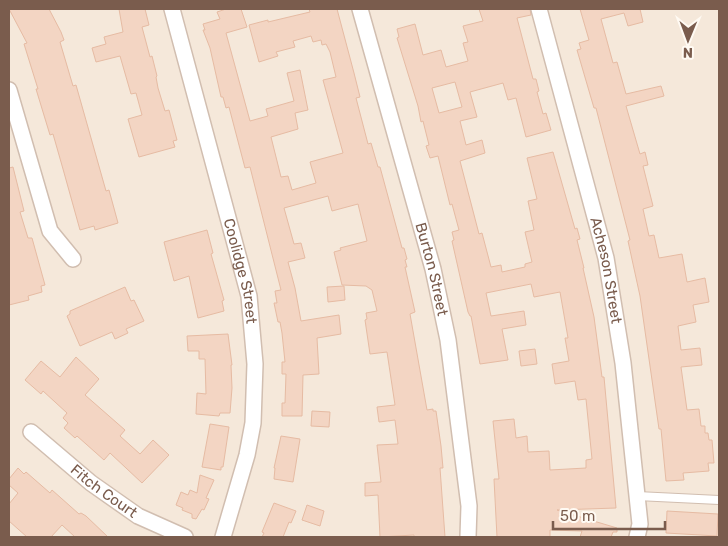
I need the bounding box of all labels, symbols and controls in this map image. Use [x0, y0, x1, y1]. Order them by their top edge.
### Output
north arrow [663, 15, 713, 65]
text: N [683, 44, 693, 61]
street label: Acheson Street [586, 215, 625, 325]
street label: Coolidge Street [220, 216, 260, 325]
street label: Burton Street [411, 221, 452, 318]
street label: Fitch Court [67, 461, 141, 522]
scale bar [553, 498, 666, 530]
text: 50 m [560, 507, 595, 525]

